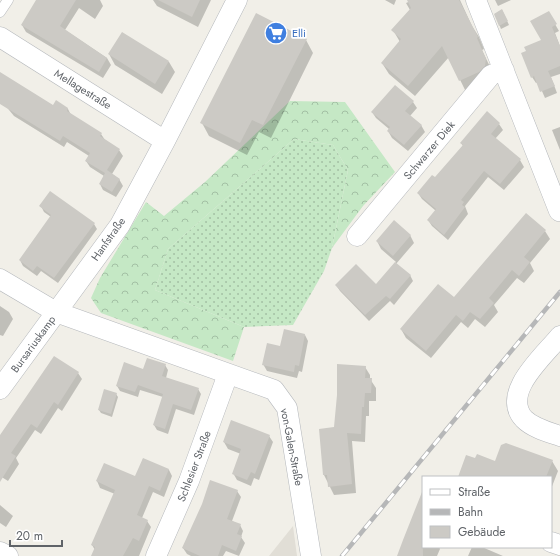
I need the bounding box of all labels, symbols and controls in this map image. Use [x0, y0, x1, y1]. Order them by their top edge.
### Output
supermarket icon: Elli [263, 20, 289, 46]
place label: Elli [292, 25, 306, 41]
street label: Mellagestraße [51, 65, 115, 113]
street label: Schwarzer Diek [400, 117, 458, 183]
street label: Hanfstraße [87, 214, 129, 264]
street label: Bursariuskamp [7, 312, 59, 376]
street label: von-Galen-Straße [277, 407, 307, 487]
street label: Schlesier Straße [173, 428, 215, 504]
legend [422, 476, 552, 548]
text: Straße [458, 483, 490, 501]
text: Bahn [458, 503, 483, 521]
scale bar [10, 522, 62, 548]
text: Gebäude [458, 523, 505, 541]
text: 20 m [16, 527, 43, 545]

